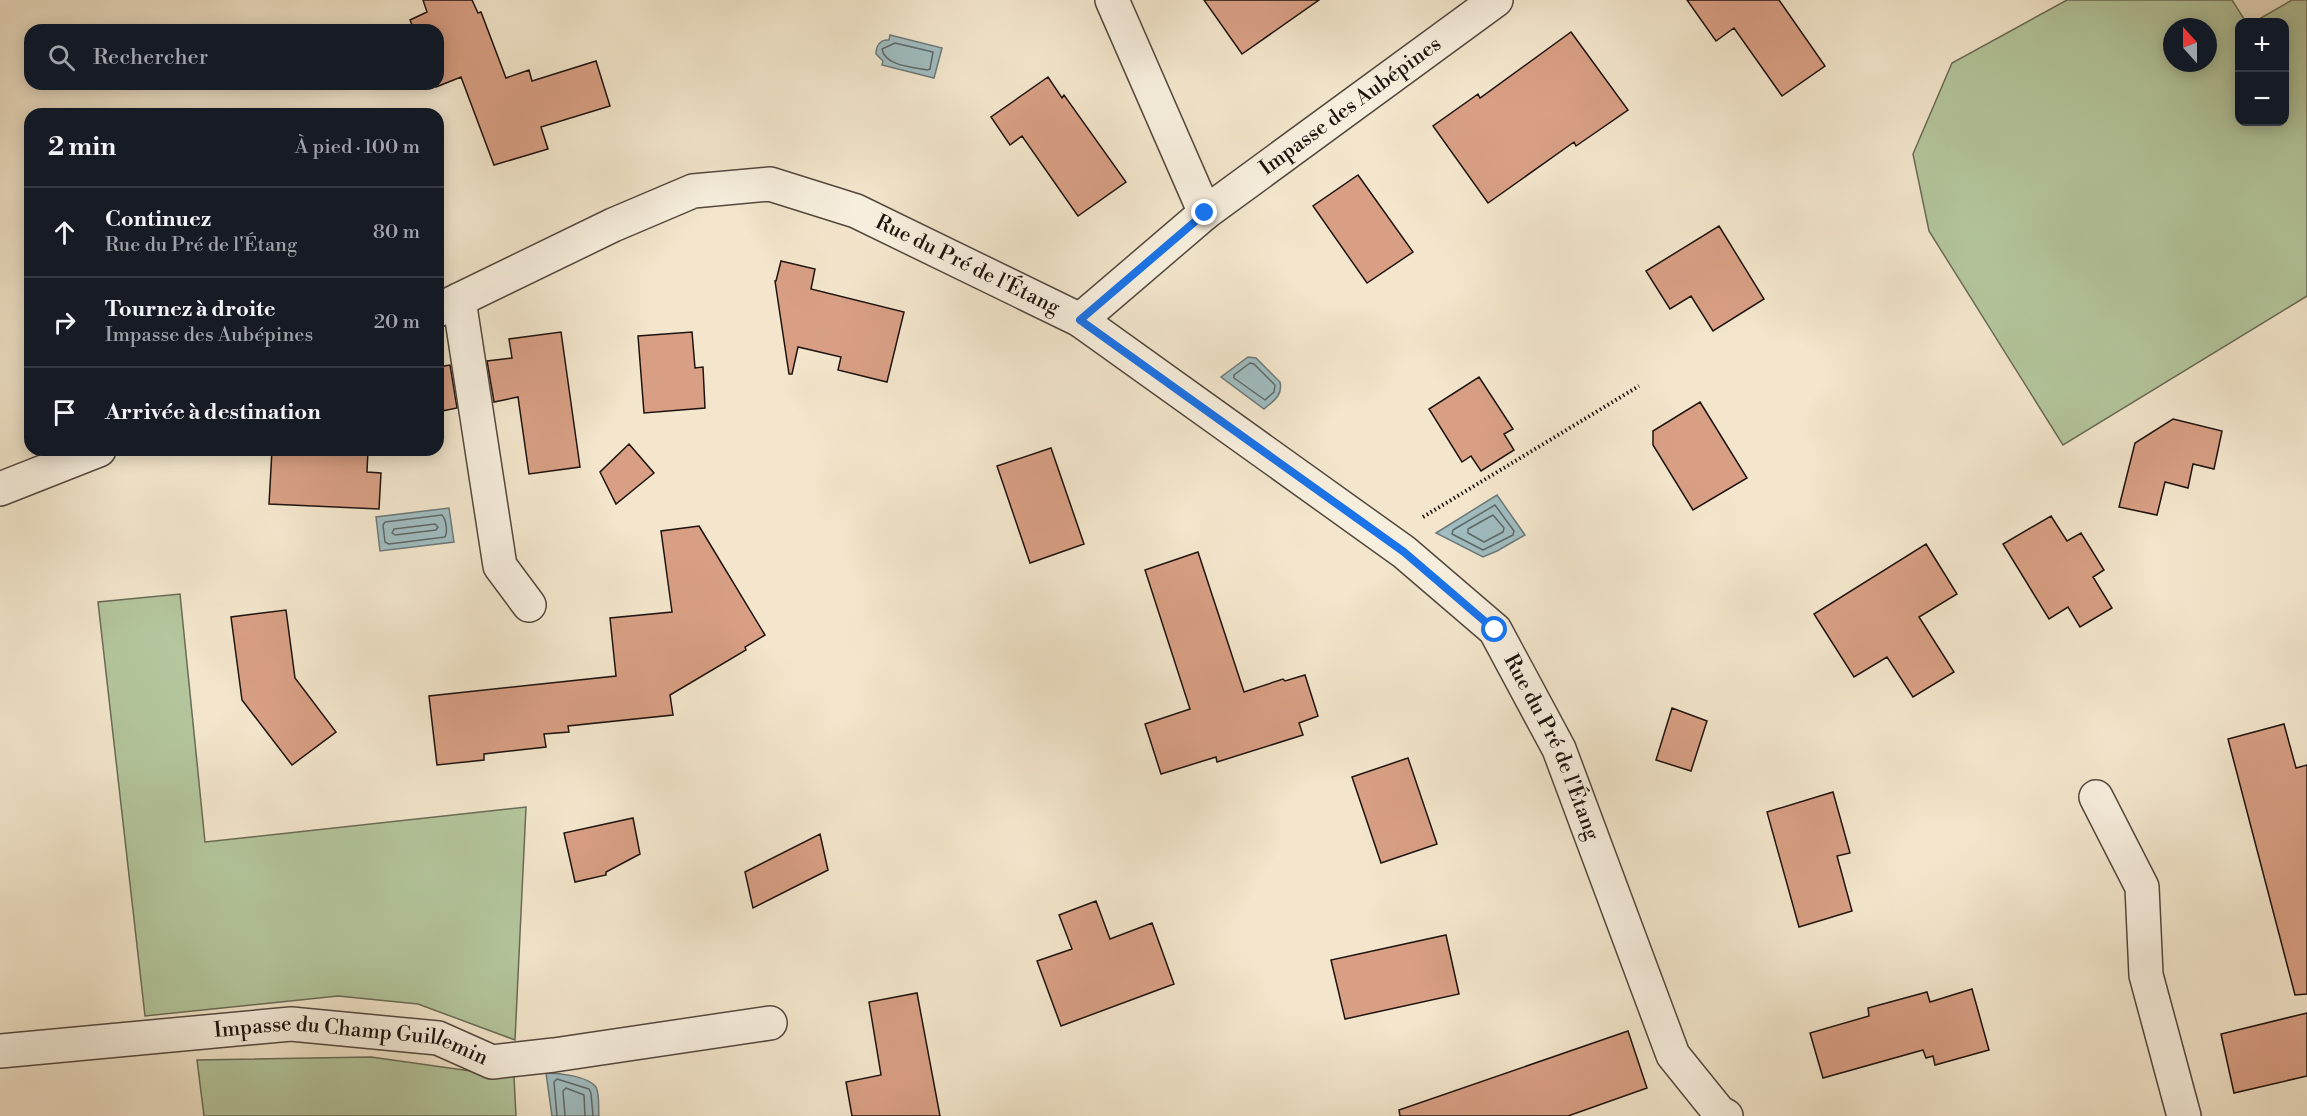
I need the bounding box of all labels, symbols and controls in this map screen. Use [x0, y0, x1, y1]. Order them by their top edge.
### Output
north arrow [2163, 18, 2217, 72]
map controls [2235, 18, 2289, 126]
button: + [2235, 18, 2289, 72]
search box [24, 24, 444, 90]
street label: Impasse des Aubépines [1255, 31, 1447, 182]
icon: search [45, 41, 78, 74]
text: Rechercher [93, 44, 208, 71]
button: − [2235, 72, 2289, 126]
text: 2 min [48, 131, 116, 163]
text: À pied · 100 m [295, 135, 420, 160]
route end [1191, 199, 1217, 225]
text: Continuez [105, 206, 211, 233]
street label: Rue du Pré de l'Étang [871, 209, 1064, 321]
icon: ahead [48, 216, 81, 249]
text: 80 m [373, 220, 420, 245]
text: Rue du Pré de l'Étang [105, 233, 297, 258]
text: Tournez à droite [105, 296, 276, 323]
icon: right [48, 306, 81, 339]
text: 20 m [374, 310, 420, 335]
text: Impasse des Aubépines [105, 323, 313, 348]
icon: arrive [48, 396, 81, 429]
text: Arrivée à destination [105, 399, 321, 426]
route start [1481, 616, 1507, 642]
street label: Rue du Pré de l'Étang [1498, 650, 1605, 844]
street label: Impasse du Champ Guillemin [213, 1011, 492, 1072]

